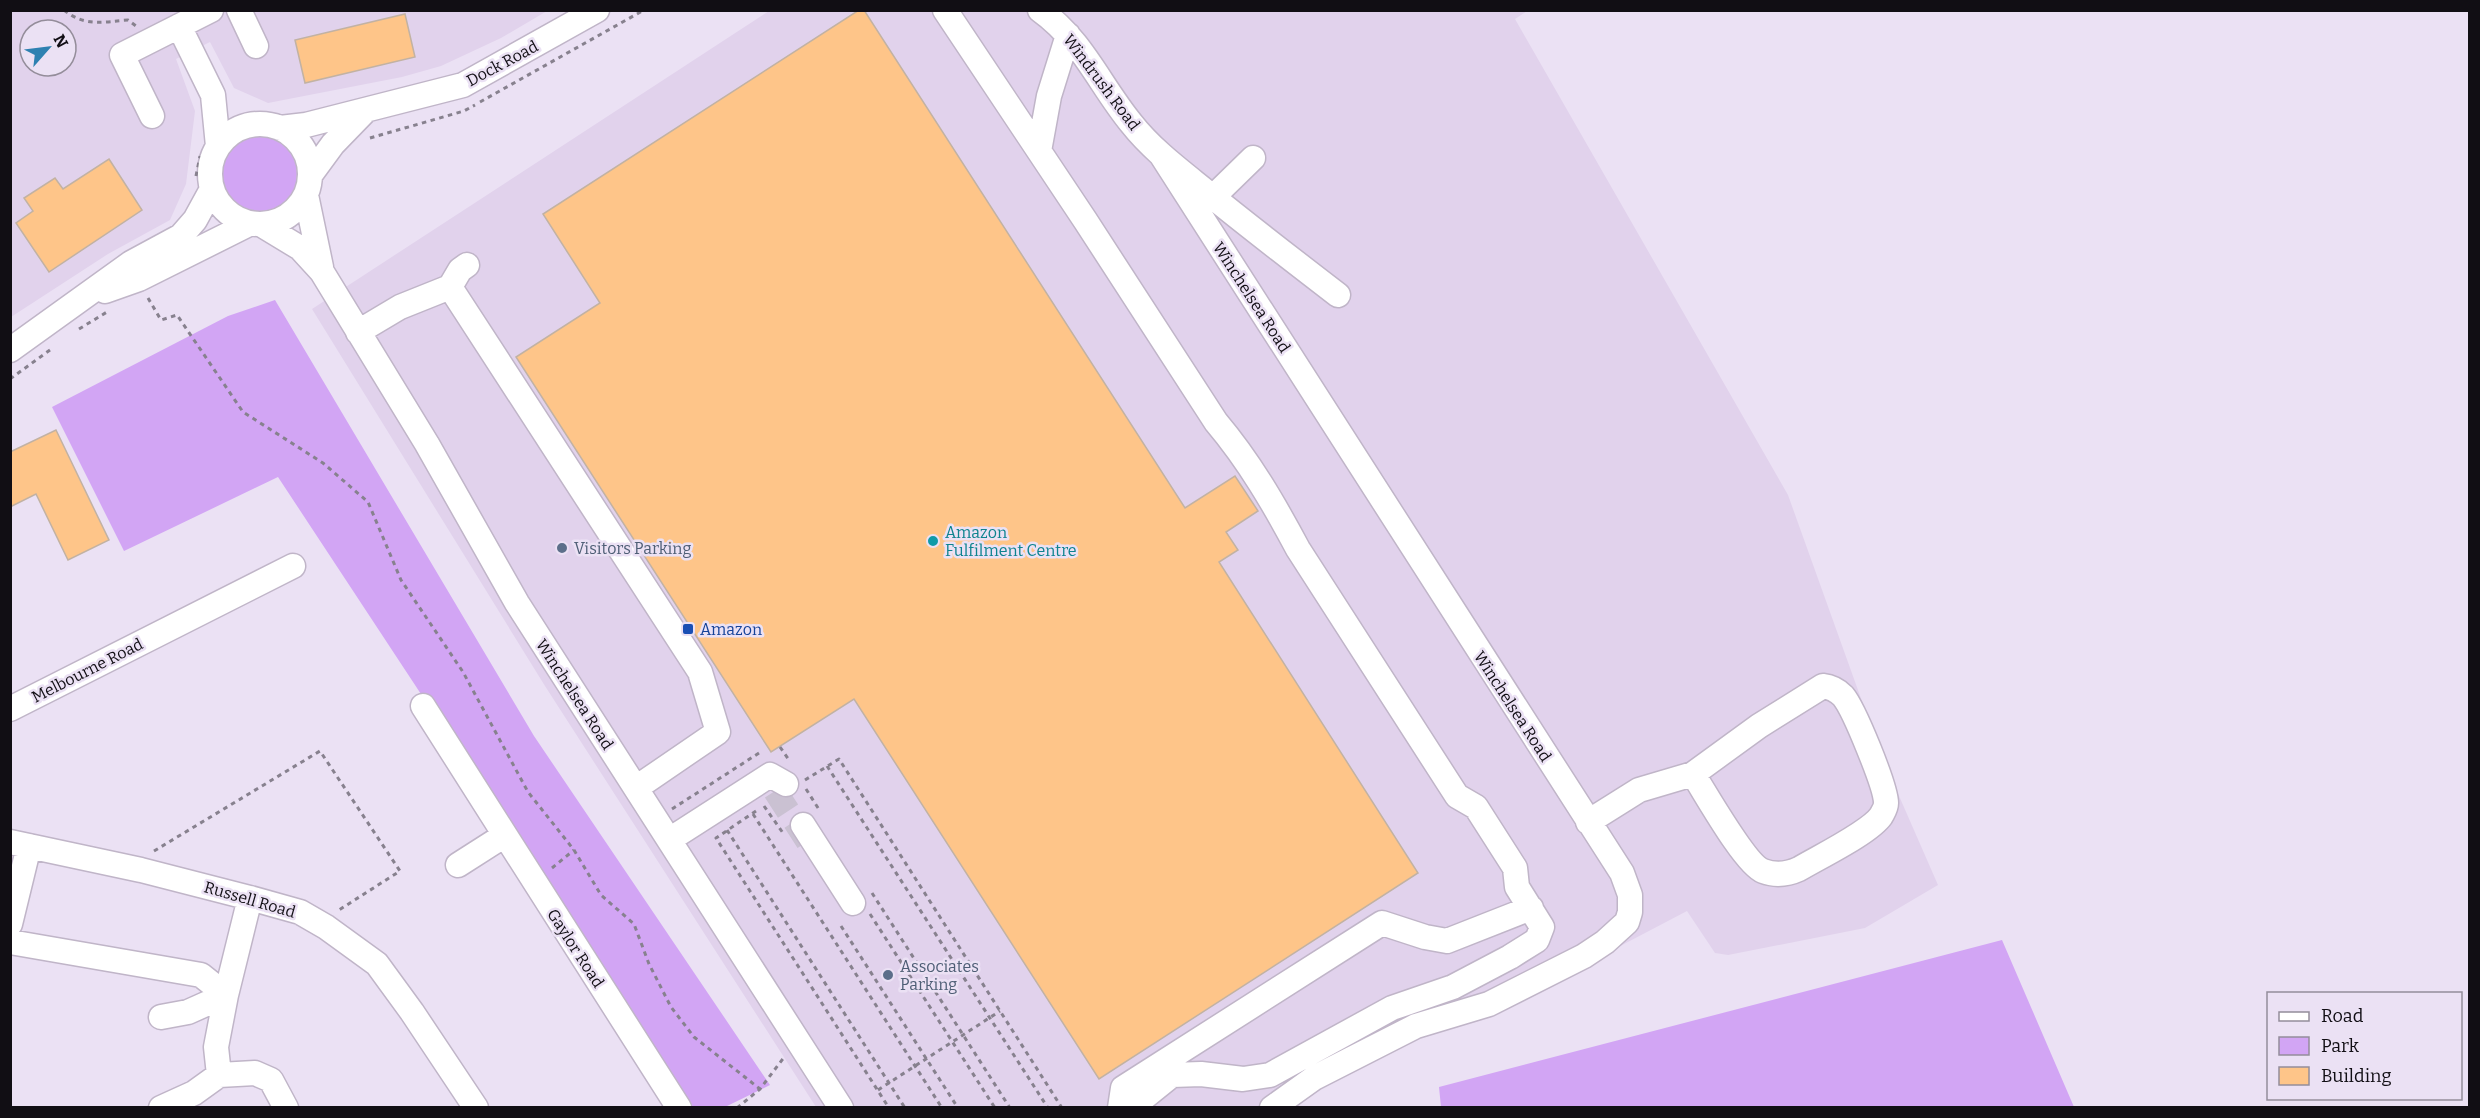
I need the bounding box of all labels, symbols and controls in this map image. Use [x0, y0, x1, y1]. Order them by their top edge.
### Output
north arrow [18, 18, 78, 78]
text: N [50, 31, 72, 51]
street label: Windrush Road [1059, 31, 1144, 134]
street label: Dock Road [463, 36, 542, 90]
street label: Winchelsea Road [1209, 239, 1295, 356]
place label: Amazon Fulfilment Centre [945, 523, 1077, 560]
marker: Amazon Fulfilment Centre [926, 534, 940, 548]
place label: Visitors Parking [574, 539, 691, 558]
marker: Visitors Parking [555, 541, 569, 555]
place label: Amazon [700, 620, 762, 639]
marker: Amazon [681, 622, 695, 636]
street label: Melbourne Road [28, 634, 146, 707]
street label: Winchelsea Road [532, 636, 618, 753]
street label: Winchelsea Road [1470, 648, 1556, 765]
street label: Russell Road [202, 877, 298, 922]
street label: Gaylor Road [543, 905, 608, 992]
place label: Associates Parking [900, 957, 979, 994]
marker: Associates Parking [881, 968, 895, 982]
legend [2267, 992, 2462, 1100]
text: Road [2321, 1005, 2364, 1027]
text: Park [2321, 1035, 2360, 1057]
text: Building [2321, 1065, 2392, 1087]

